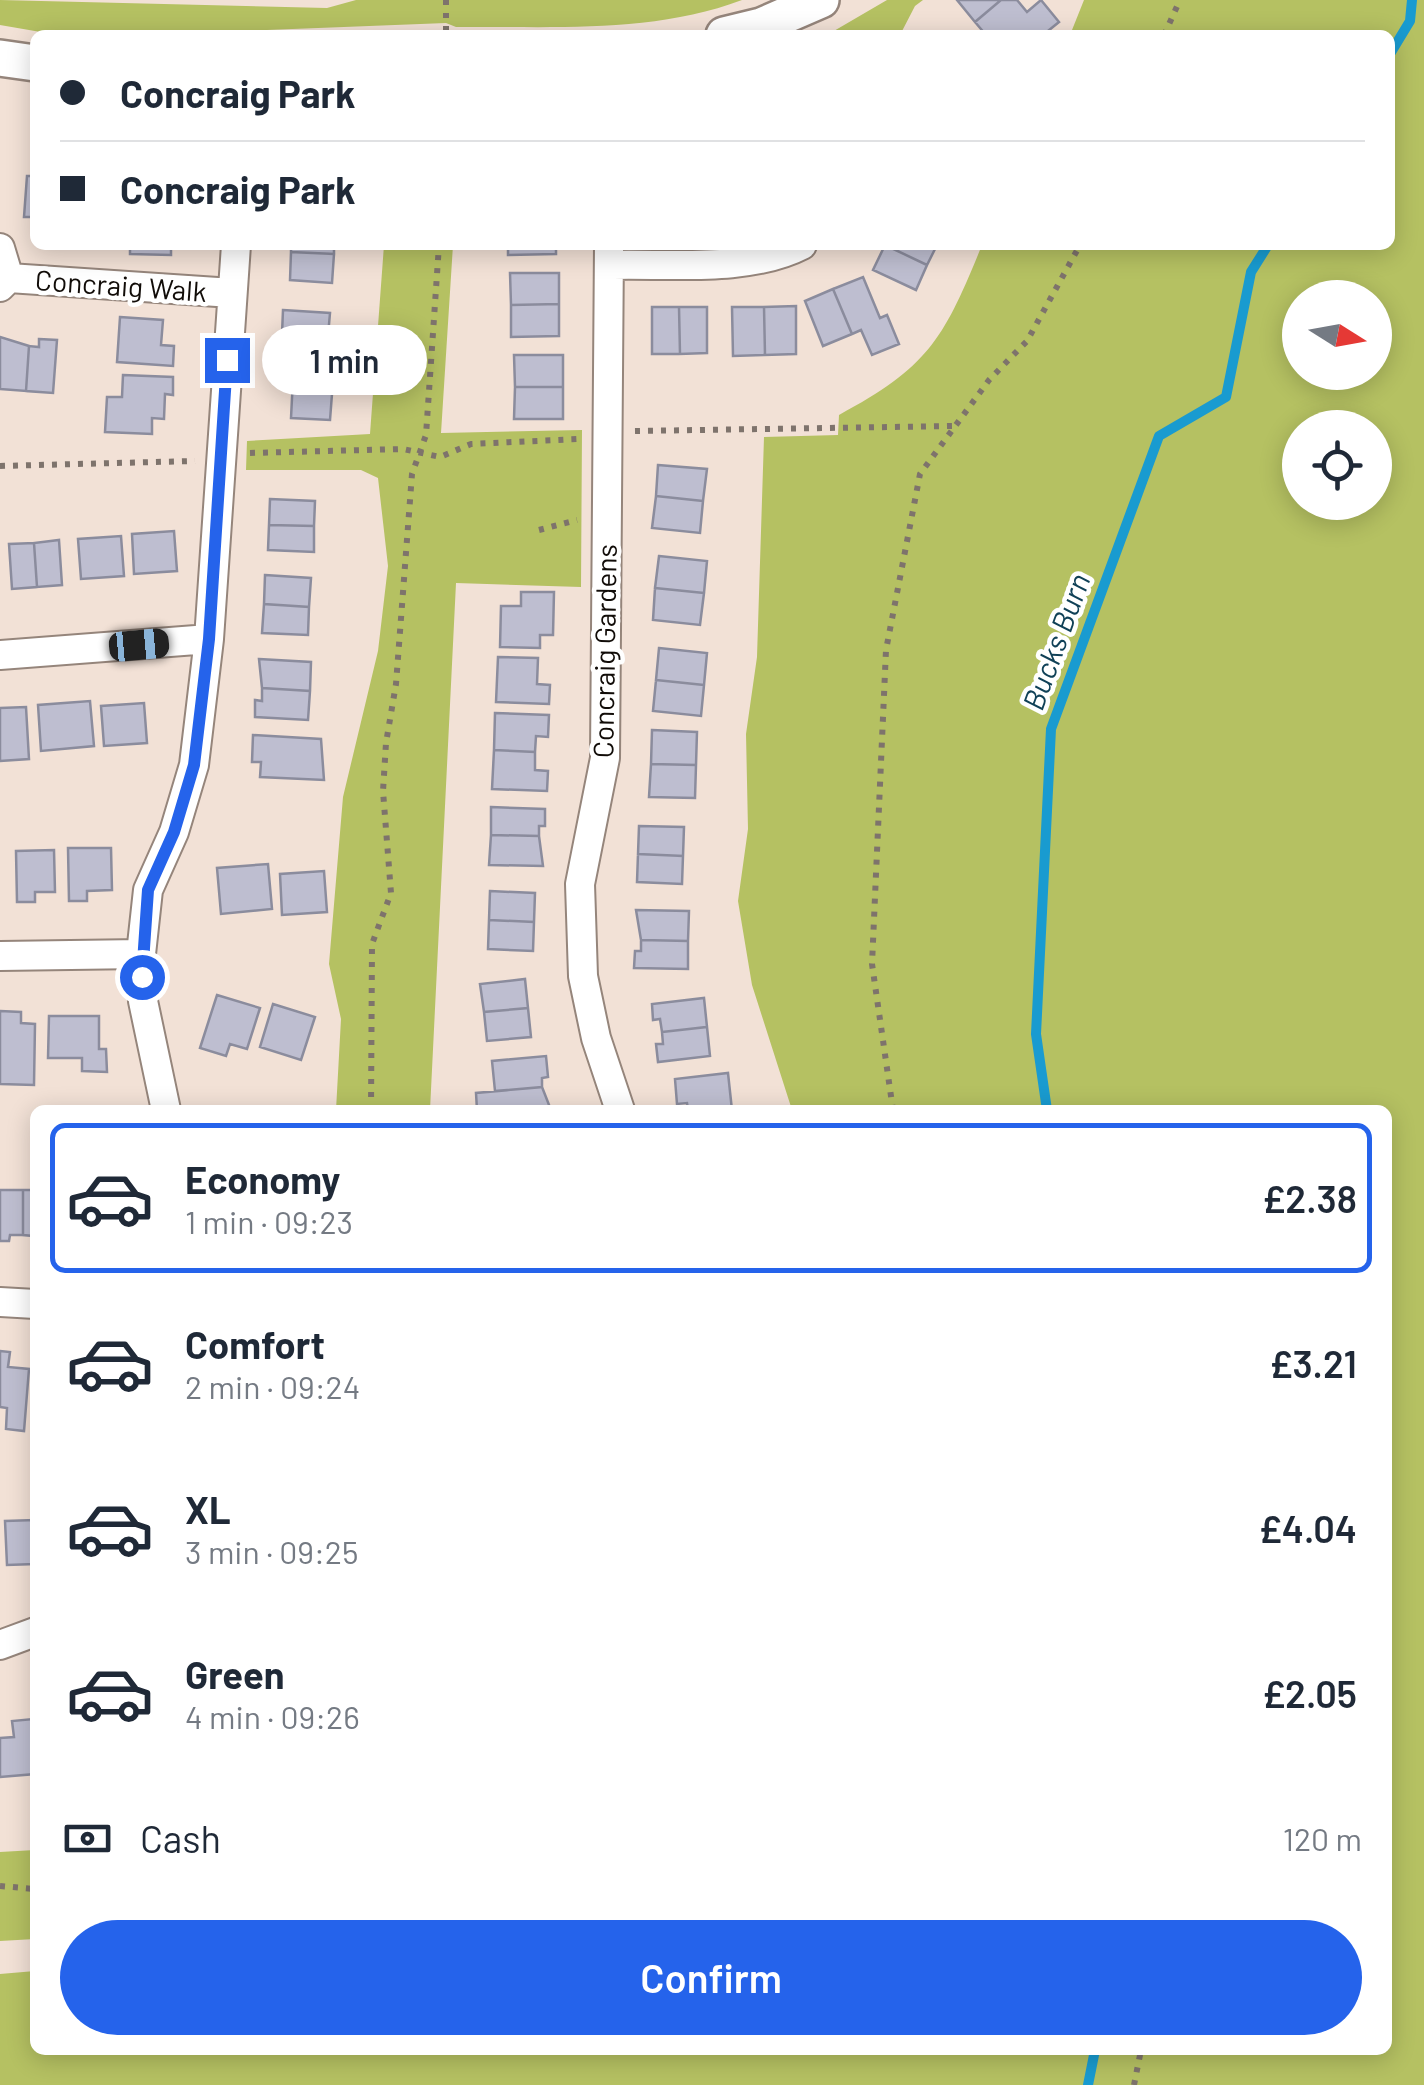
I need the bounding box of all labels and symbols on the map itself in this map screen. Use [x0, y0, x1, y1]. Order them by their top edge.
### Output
street label: Concraig Walk [34, 262, 208, 308]
north arrow [1282, 280, 1392, 390]
callout: 1 min [262, 325, 427, 395]
route end [205, 338, 250, 383]
street label: Concraig Gardens [585, 544, 623, 758]
water label: Bucks Burn [1014, 568, 1096, 714]
car [108, 627, 170, 663]
route start [120, 955, 165, 1000]

